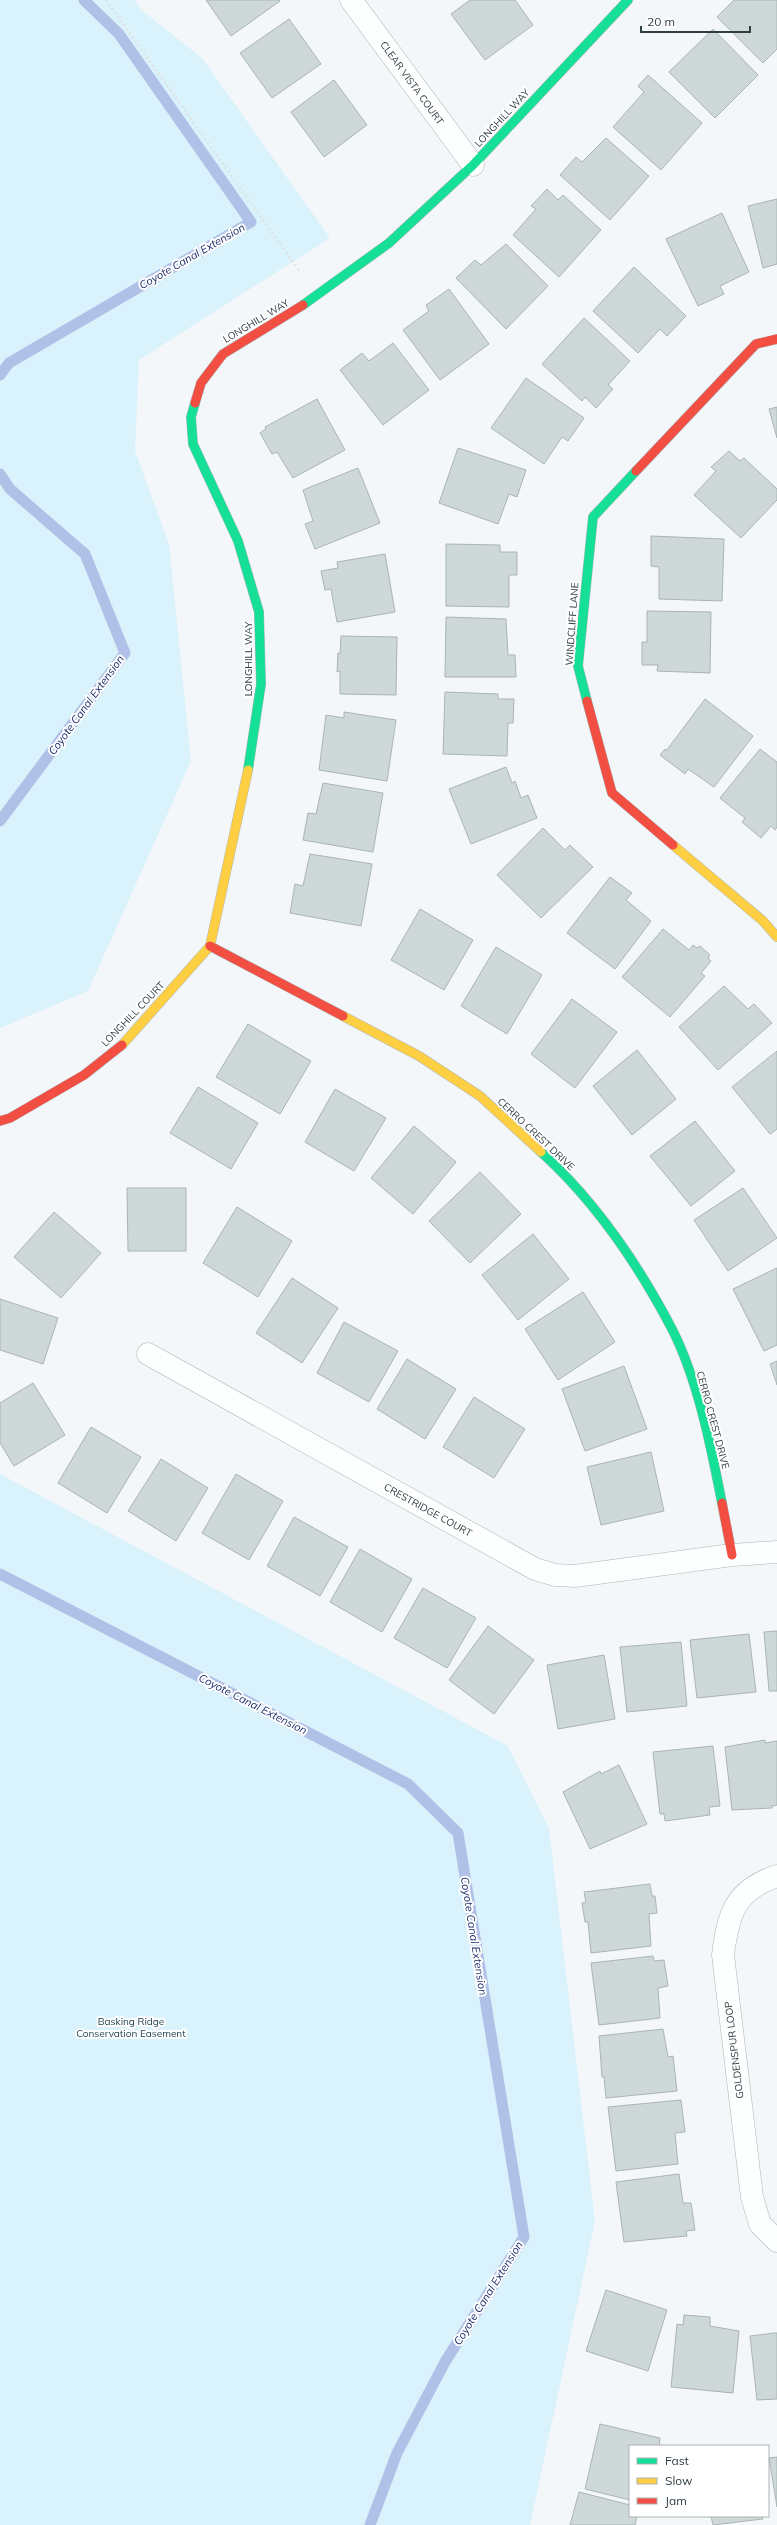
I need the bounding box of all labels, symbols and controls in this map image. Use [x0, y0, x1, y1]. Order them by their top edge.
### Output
scale bar [641, 8, 750, 34]
text: 20 m [647, 14, 675, 29]
street label: CLEAR VISTA COURT [377, 39, 447, 127]
street label: LONGHILL WAY [472, 86, 533, 150]
water label: Coyote Canal Extension [137, 220, 247, 292]
street label: LONGHILL WAY [221, 296, 292, 346]
street label: WINDCLIFF LANE [563, 582, 581, 666]
street label: LONGHILL WAY [242, 621, 255, 696]
water label: Coyote Canal Extension [45, 652, 127, 758]
street label: LONGHILL COURT [99, 979, 167, 1049]
street label: CERRO CREST DRIVE [495, 1095, 577, 1173]
street label: CERRO CREST DRIVE [694, 1370, 732, 1471]
street label: CRESTRIDGE COURT [382, 1480, 474, 1540]
water label: Coyote Canal Extension [196, 1671, 310, 1737]
water label: Coyote Canal Extension [458, 1876, 490, 1996]
street label: GOLDENSPUR LOOP [722, 2000, 746, 2099]
park label: Basking Ridge Conservation Easement [76, 2015, 186, 2040]
water label: Coyote Canal Extension [450, 2238, 526, 2348]
legend [629, 2445, 769, 2517]
text: Fast [665, 2453, 689, 2468]
text: Slow [665, 2473, 693, 2488]
text: Jam [665, 2493, 687, 2508]

